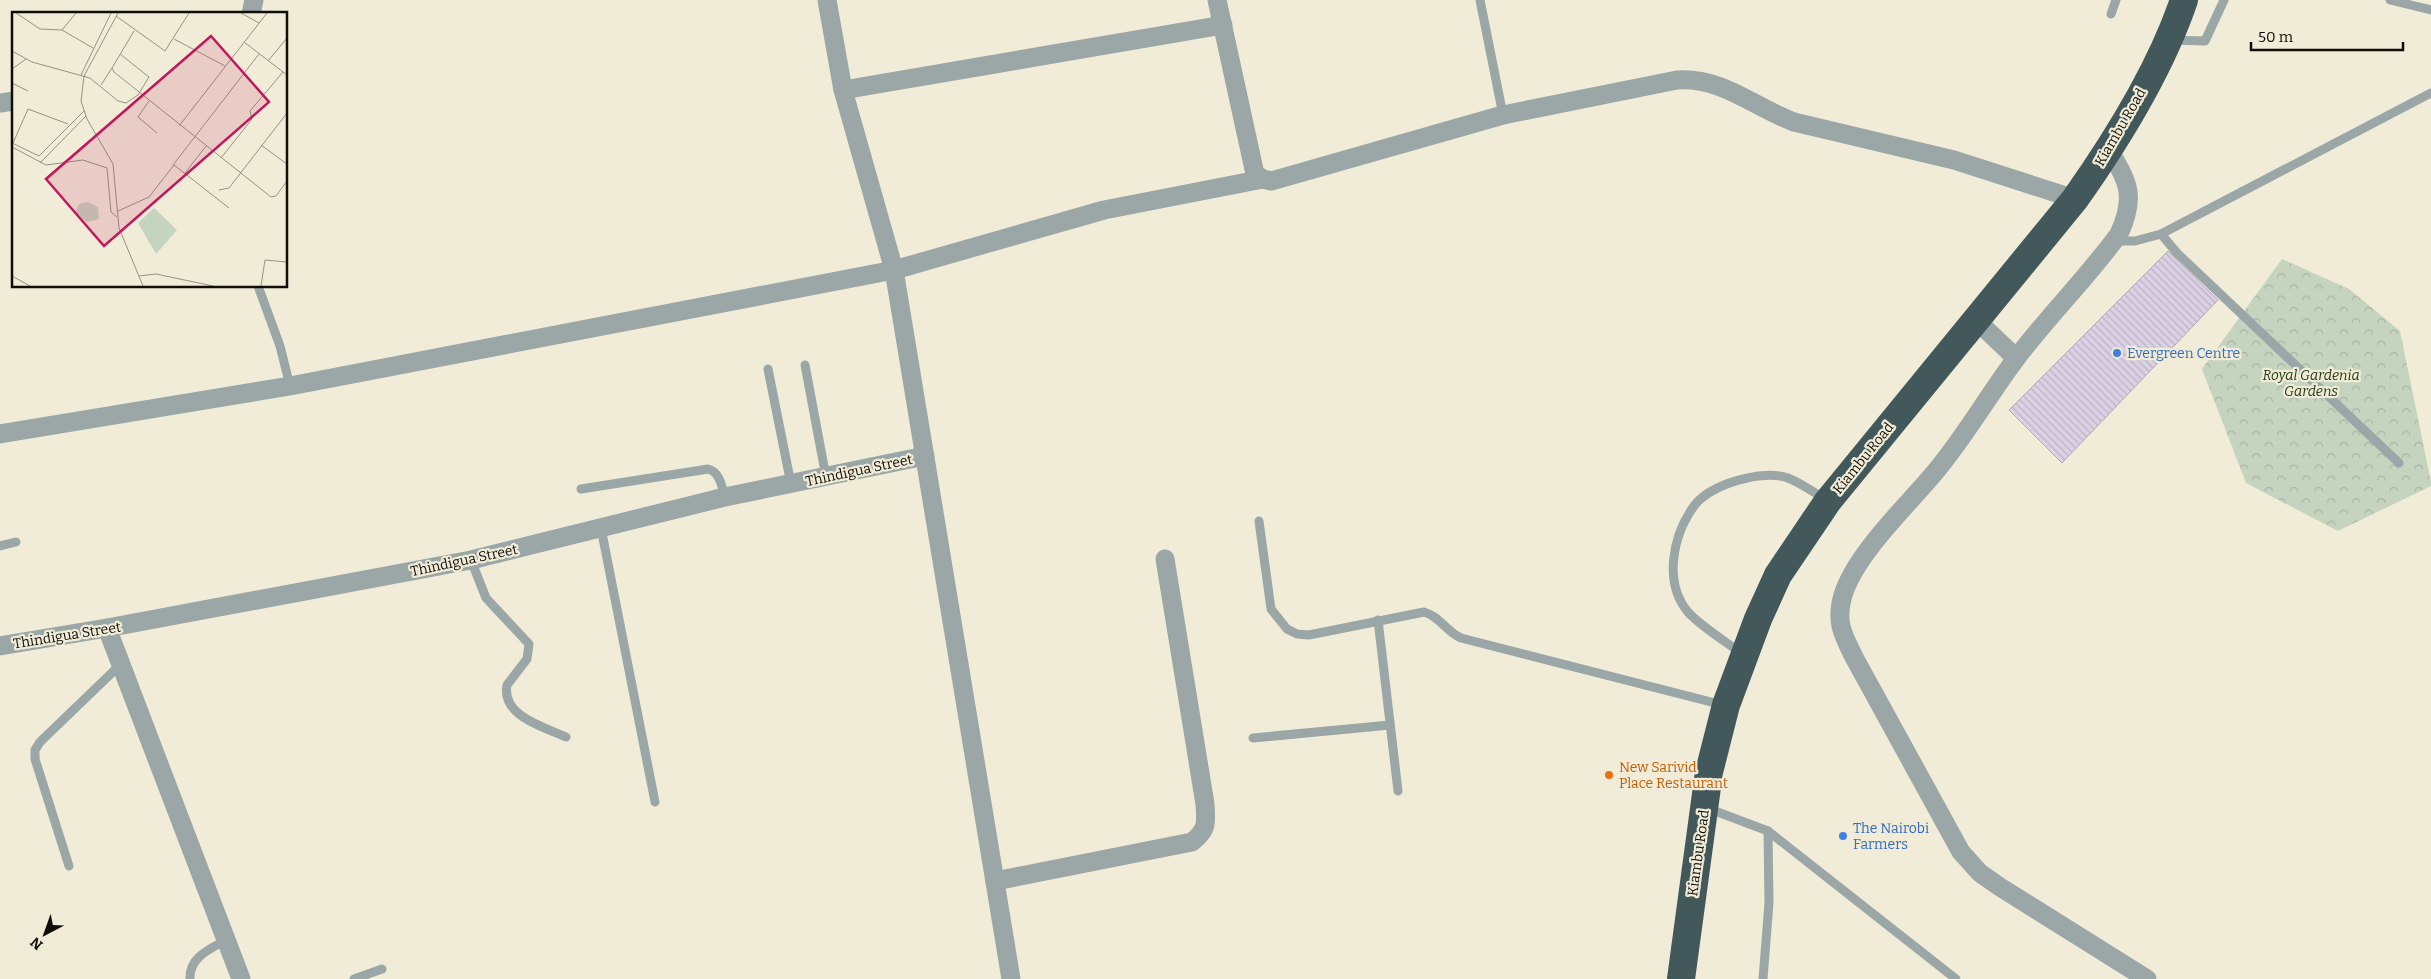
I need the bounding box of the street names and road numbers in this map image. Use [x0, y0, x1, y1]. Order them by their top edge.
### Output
street label: Kiambu Road [2091, 85, 2150, 169]
street label: Kiambu Road [1829, 419, 1897, 498]
street label: Thindigua Street [804, 451, 914, 490]
street label: Thindigua Street [409, 541, 519, 580]
street label: Thindigua Street [12, 619, 122, 652]
street label: Kiambu Road [1684, 809, 1713, 897]

